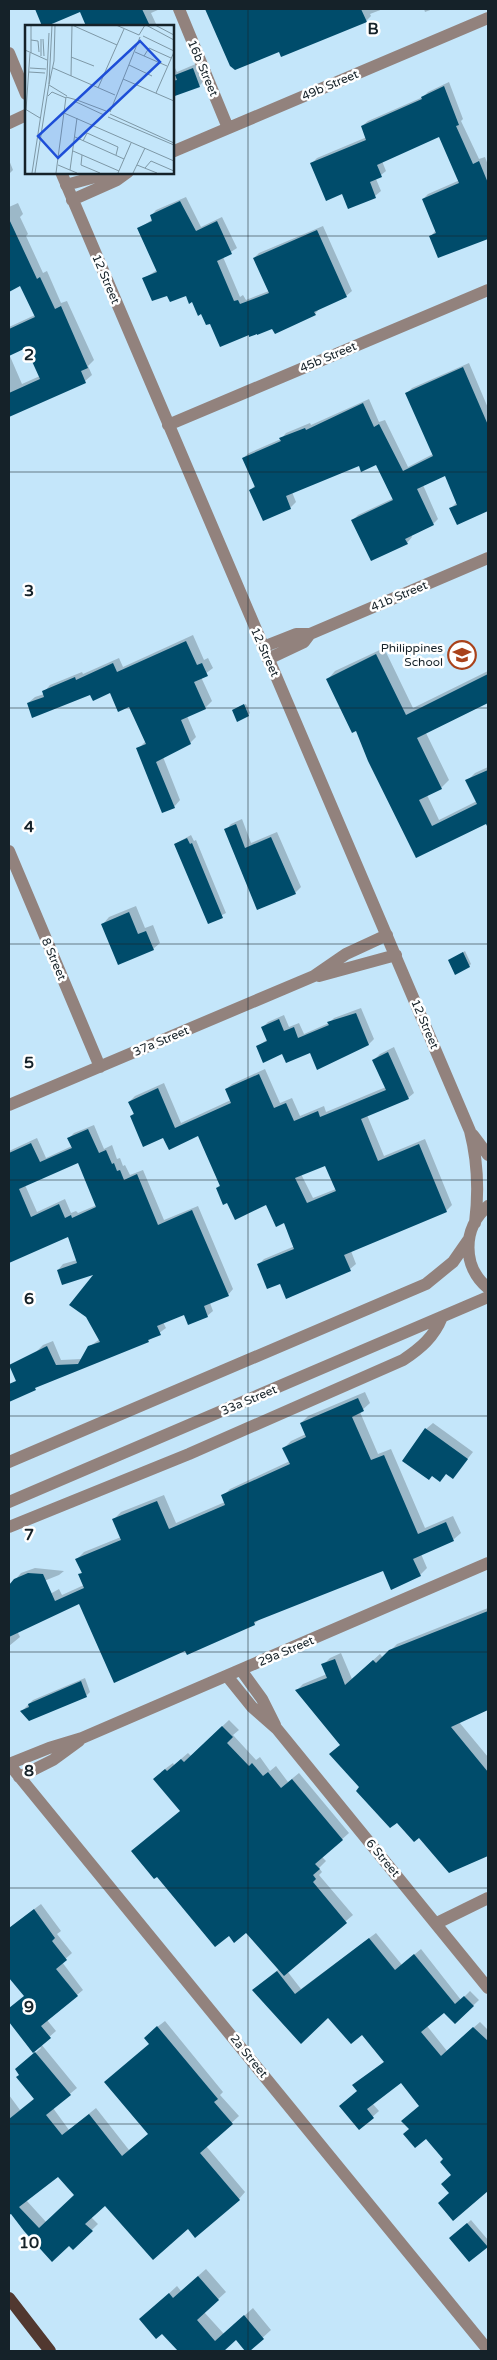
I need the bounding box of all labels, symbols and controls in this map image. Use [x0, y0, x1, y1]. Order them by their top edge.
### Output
text: B [367, 19, 379, 39]
inset map [25, 25, 174, 174]
street label: 16b Street [185, 38, 221, 99]
street label: 49b Street [300, 67, 361, 103]
street label: 12 Street [89, 252, 123, 306]
street label: 45b Street [298, 339, 359, 375]
text: 2 [24, 345, 34, 365]
street label: 41b Street [369, 578, 430, 614]
text: 3 [24, 581, 34, 601]
street label: 12 Street [248, 625, 282, 679]
school or university icon: Philippines School [447, 640, 477, 670]
place label: Philippines School [381, 641, 443, 669]
text: 4 [24, 817, 34, 837]
street label: 8 Street [39, 936, 69, 983]
street label: 12 Street [408, 997, 442, 1051]
street label: 37a Street [131, 1023, 191, 1059]
text: 5 [24, 1053, 34, 1073]
text: 6 [24, 1289, 34, 1309]
street label: 33a Street [219, 1382, 279, 1418]
text: 7 [24, 1525, 34, 1545]
street label: 29a Street [256, 1633, 316, 1669]
text: 8 [24, 1761, 34, 1781]
street label: 6 Street [363, 1836, 403, 1880]
text: 9 [24, 1997, 34, 2017]
street label: 2a Street [227, 2032, 271, 2081]
text: 10 [19, 2233, 39, 2253]

